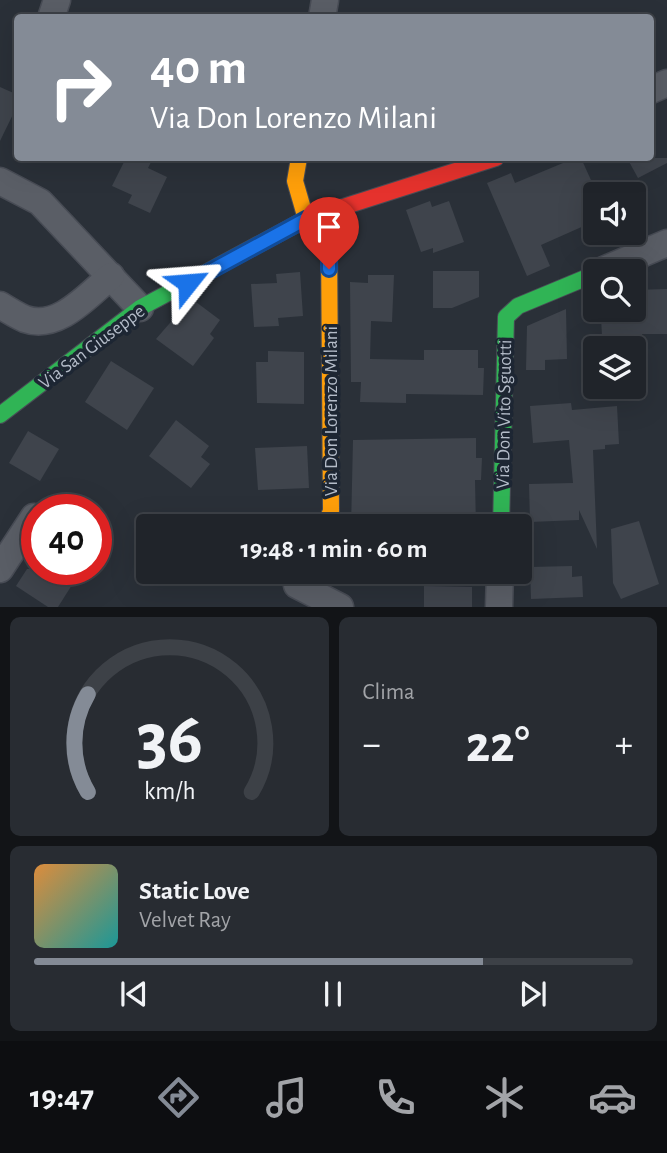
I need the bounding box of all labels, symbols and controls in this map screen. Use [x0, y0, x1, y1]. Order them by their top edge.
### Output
icon: right [35, 42, 126, 133]
text: 40 m [150, 44, 247, 93]
text: Via Don Lorenzo Milani [150, 102, 437, 134]
map controls [583, 182, 646, 399]
button: sound [583, 182, 646, 245]
pin [299, 197, 359, 269]
icon: arrive [310, 208, 348, 246]
position arrow [151, 246, 225, 320]
button: search [583, 259, 646, 322]
street label: Via San Giuseppe [36, 301, 148, 393]
street label: Via Don Lorenzo Milani [322, 326, 341, 496]
button: layers [583, 336, 646, 399]
street label: Via Don Vito Sguotti [494, 339, 515, 489]
speed limit sign: 40 [21, 494, 112, 585]
text: 19:48 · 1 min · 60 m [240, 536, 428, 562]
text: Clima [363, 681, 415, 704]
text: 36 [136, 705, 203, 778]
text: 22° [466, 719, 530, 771]
text: − [363, 726, 381, 764]
text: + [615, 726, 633, 764]
text: km/h [143, 779, 195, 804]
text: Static Love [139, 878, 250, 904]
text: Velvet Ray [139, 909, 231, 932]
icon: previous [115, 975, 153, 1013]
icon: pause [314, 975, 352, 1013]
icon: next [514, 975, 552, 1013]
icon: directions [154, 1073, 203, 1122]
icon: music [262, 1073, 311, 1122]
icon: phone [371, 1073, 420, 1122]
icon: climate [480, 1073, 529, 1122]
icon: car [588, 1073, 637, 1122]
text: 19:47 [30, 1081, 94, 1113]

